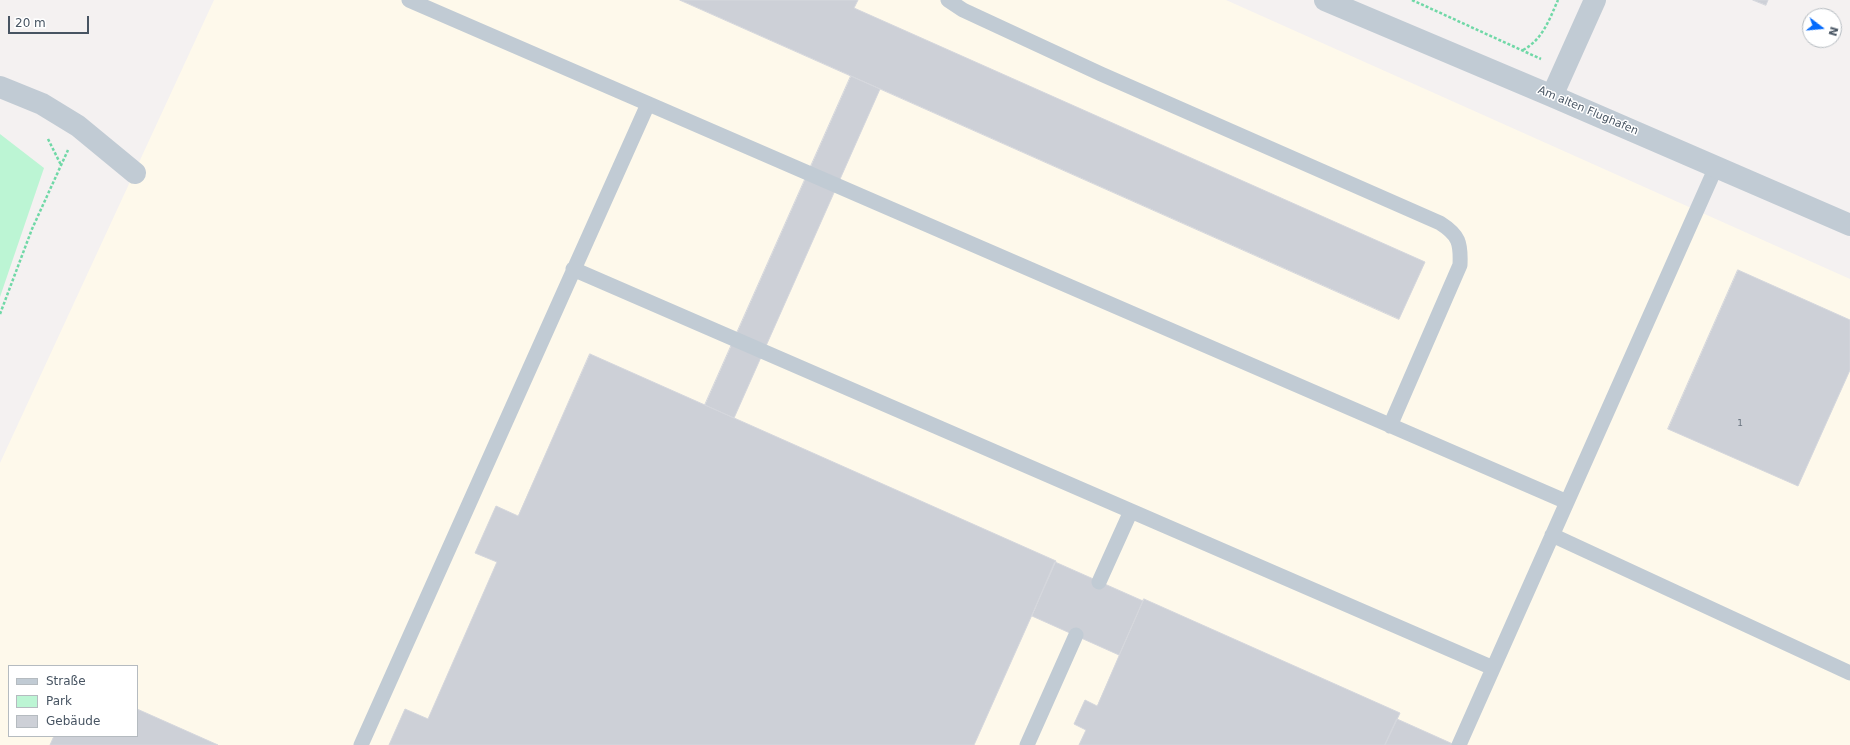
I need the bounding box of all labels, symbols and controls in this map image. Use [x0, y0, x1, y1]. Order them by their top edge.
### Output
scale bar [10, 8, 91, 34]
north arrow [1802, 8, 1842, 48]
text: 20 m [15, 16, 46, 30]
text: N [1826, 25, 1841, 37]
street label: Am alten Flughafen [1536, 84, 1640, 138]
house number: 1 [1737, 419, 1743, 429]
legend [8, 665, 138, 737]
text: Straße [46, 674, 86, 688]
text: Park [46, 694, 72, 708]
text: Gebäude [46, 714, 100, 728]

